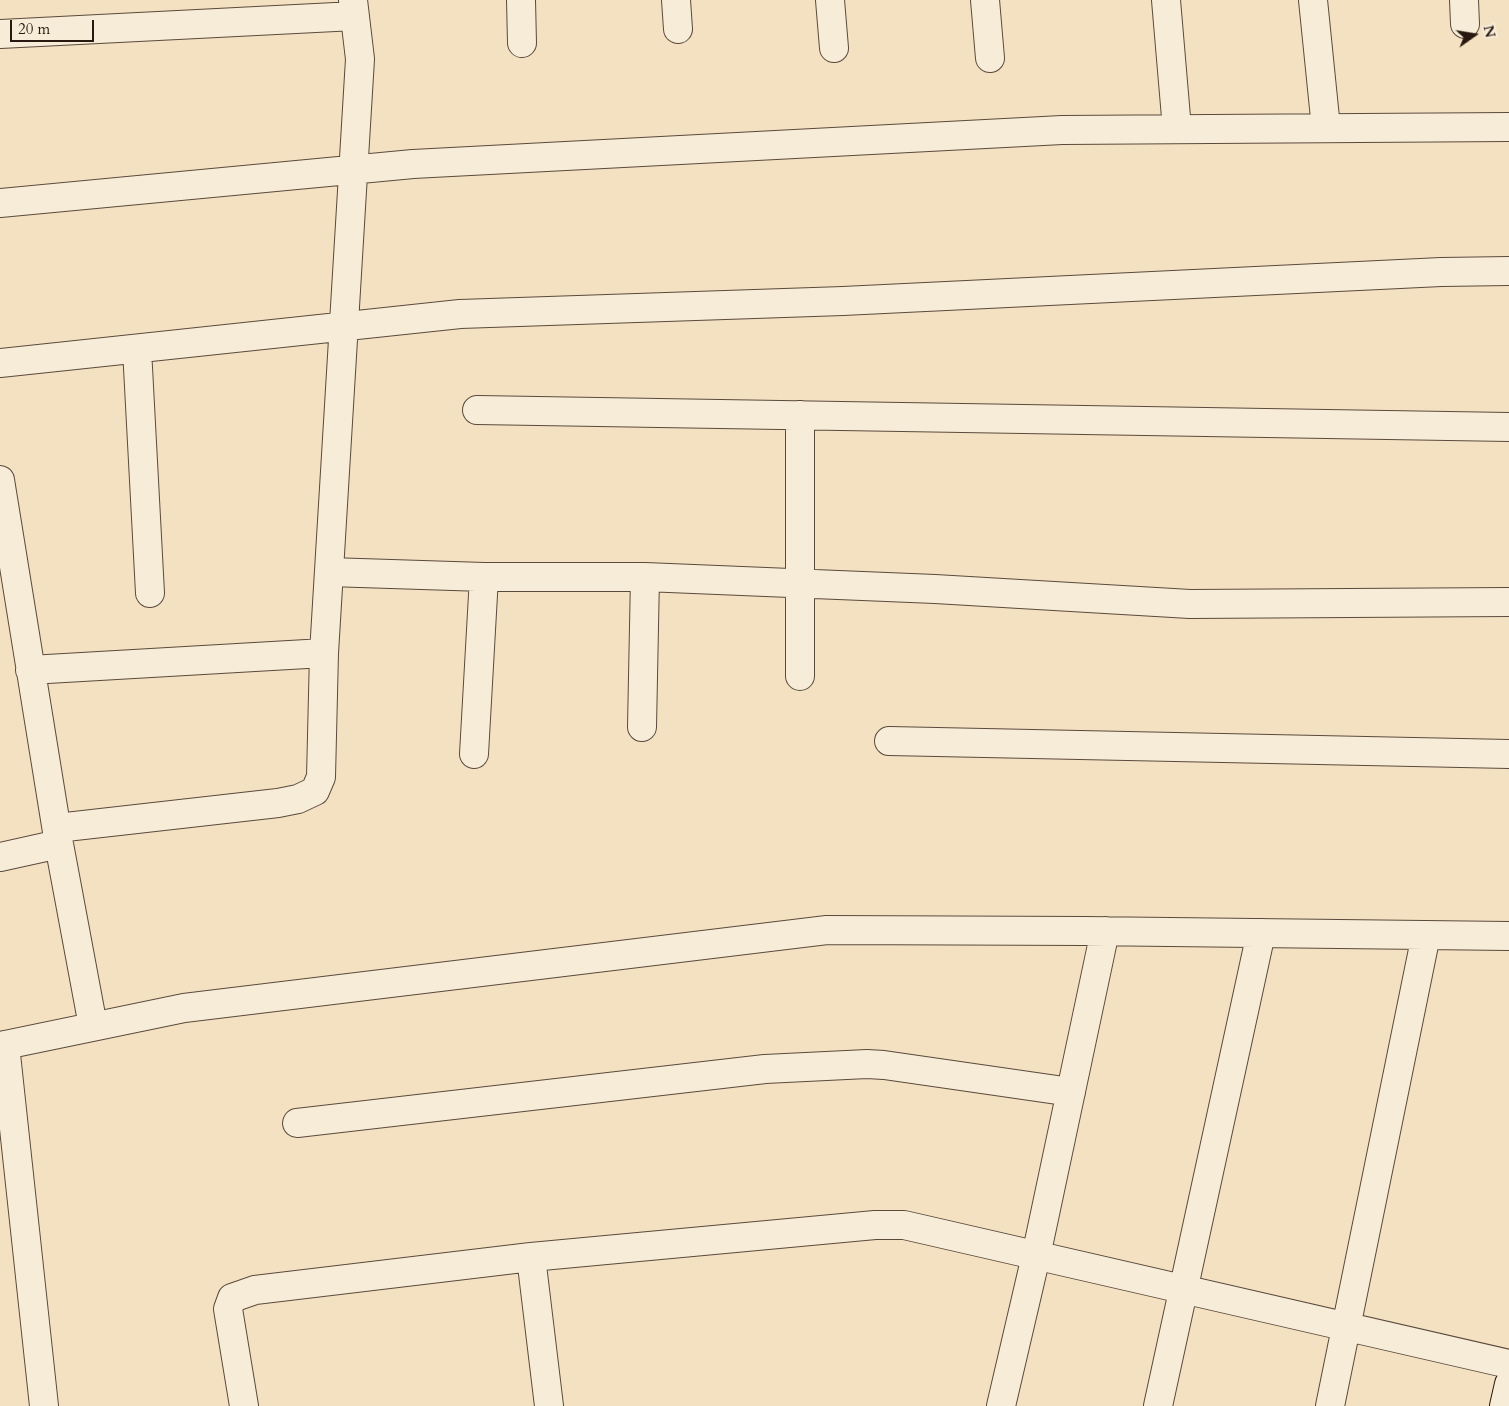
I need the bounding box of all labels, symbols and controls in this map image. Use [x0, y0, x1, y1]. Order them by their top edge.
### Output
scale bar [12, 10, 96, 42]
north arrow [1449, 10, 1499, 60]
text: 20 m [18, 19, 50, 39]
text: N [1478, 23, 1500, 40]

